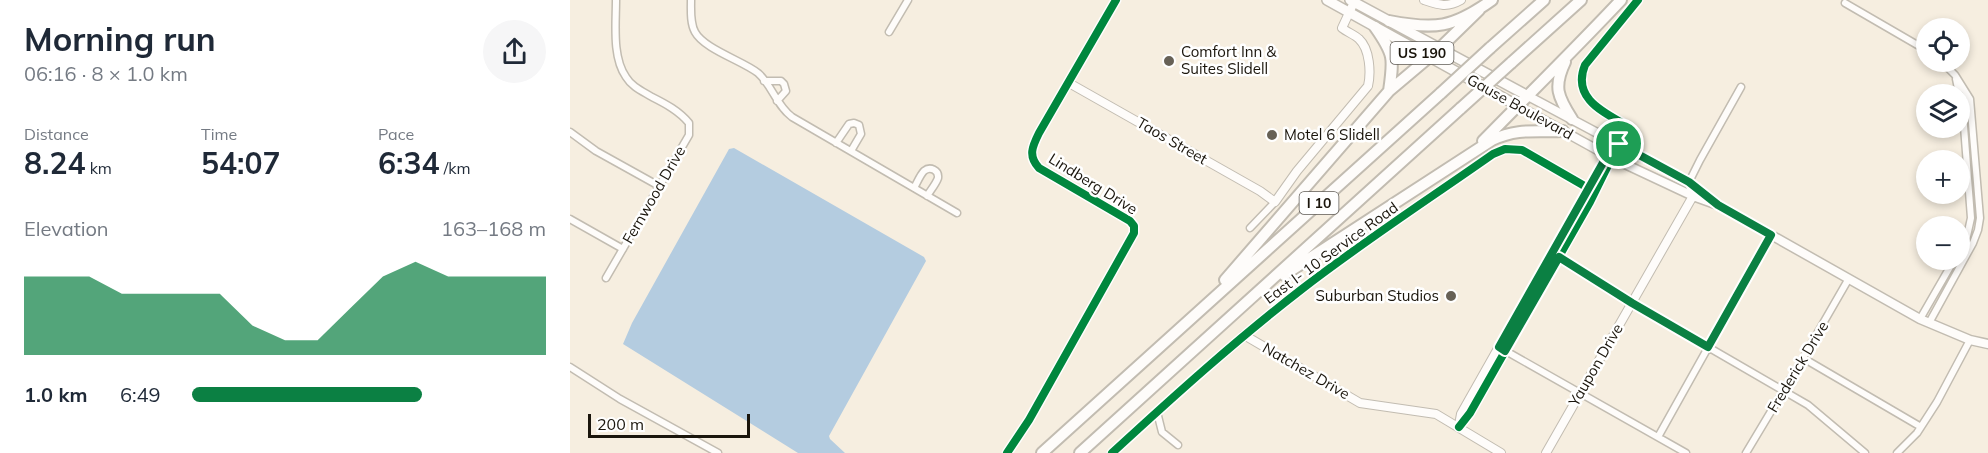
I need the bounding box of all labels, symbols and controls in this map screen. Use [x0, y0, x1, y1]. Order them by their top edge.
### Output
text: Morning run [24, 18, 216, 59]
map controls [1916, 18, 1970, 270]
button: locate [1916, 18, 1970, 72]
button: share [483, 20, 546, 83]
place label: Comfort Inn & Suites Slidell [1181, 42, 1277, 78]
road number: US 190 [1390, 42, 1454, 64]
marker: Comfort Inn & Suites Slidell [1162, 54, 1176, 68]
text: 06:16 · 8 × 1.0 km [24, 61, 188, 86]
street label: Gause Boulevard [1464, 70, 1577, 144]
button: layers [1916, 84, 1970, 138]
street label: Taos Street [1134, 113, 1211, 168]
pin [1593, 118, 1644, 169]
text: Distance [24, 124, 89, 144]
text: Time [201, 124, 237, 144]
text: Pace [378, 124, 414, 144]
place label: Motel 6 Slidell [1284, 125, 1380, 144]
icon: arrive [1602, 127, 1635, 160]
marker: Motel 6 Slidell [1265, 128, 1279, 142]
street label: Fernwood Drive [618, 143, 689, 247]
text: 8.24 [24, 144, 85, 182]
text: 54:07 [201, 144, 280, 182]
text: 6:34 [378, 144, 439, 182]
street label: Lindberg Drive [1045, 149, 1141, 218]
button: + [1916, 150, 1970, 204]
text: km [85, 158, 112, 178]
text: /km [439, 158, 470, 178]
road number: I 10 [1300, 192, 1338, 214]
street label: East I- 10 Service Road [1260, 197, 1402, 308]
text: Elevation [24, 216, 109, 241]
text: 163–168 m [441, 216, 546, 241]
button: − [1916, 216, 1970, 270]
place label: Suburban Studios [1315, 286, 1439, 305]
marker: Suburban Studios [1444, 289, 1458, 303]
street label: Frederick Drive [1763, 318, 1832, 416]
street label: Yaupon Drive [1564, 320, 1627, 410]
street label: Natchez Drive [1259, 338, 1353, 403]
text: 1.0 km [24, 382, 87, 407]
text: 6:49 [120, 382, 161, 407]
scale bar [588, 411, 750, 438]
text: 200 m [597, 414, 644, 434]

